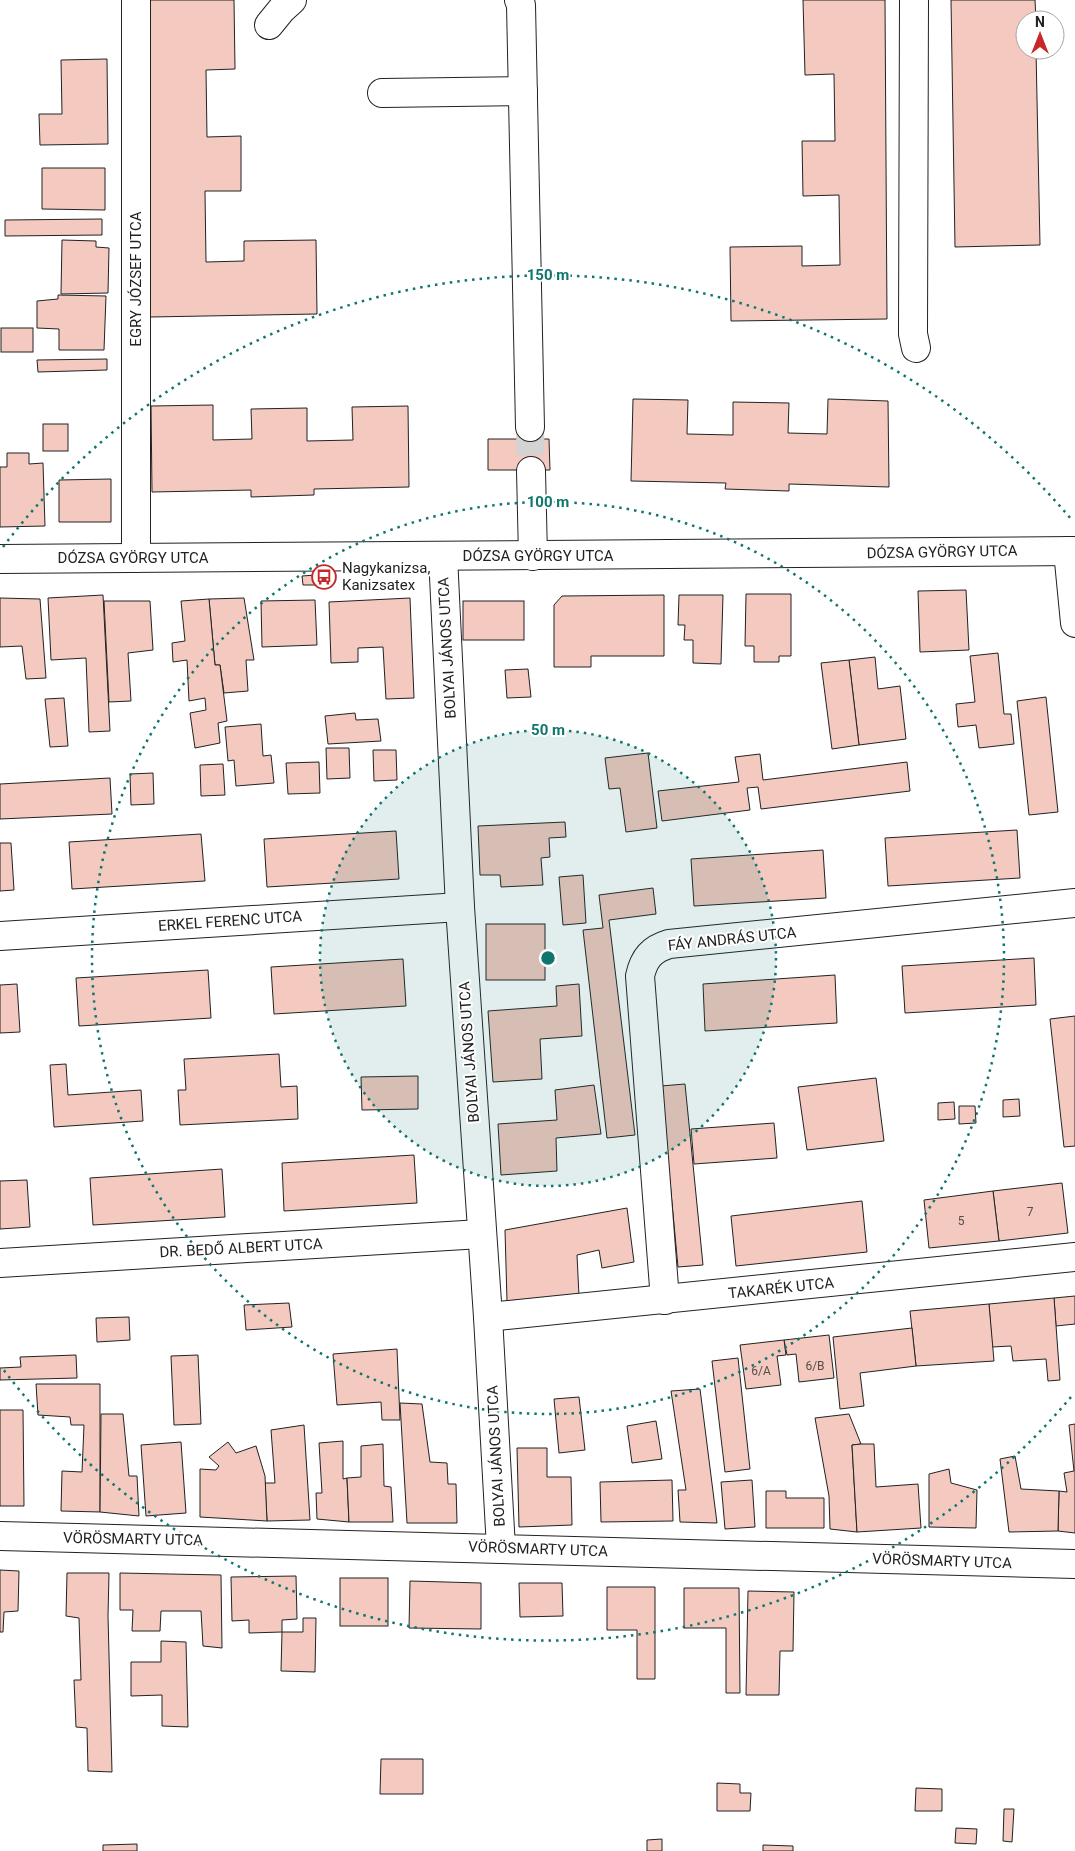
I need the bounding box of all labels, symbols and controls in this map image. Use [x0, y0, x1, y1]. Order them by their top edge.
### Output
north arrow [1015, 10, 1065, 60]
text: N [1035, 14, 1045, 30]
street label: EGRY JÓZSEF UTCA [127, 211, 145, 347]
text: 150 m [527, 266, 569, 284]
text: 100 m [527, 493, 569, 511]
street label: DÓZSA GYÖRGY UTCA [866, 542, 1018, 562]
street label: DÓZSA GYÖRGY UTCA [463, 547, 614, 565]
street label: DÓZSA GYÖRGY UTCA [58, 549, 209, 567]
place label: Nagykanizsa, Kanizsatex [342, 559, 430, 594]
bus stop icon: Nagykanizsa, Kanizsatex [311, 564, 337, 590]
street label: BOLYAI JÁNOS UTCA [434, 577, 460, 719]
text: 50 m [531, 721, 565, 739]
street label: ERKEL FERENC UTCA [157, 907, 303, 935]
street label: FÁY ANDRÁS UTCA [667, 923, 797, 955]
centre of rings [539, 949, 557, 967]
street label: BOLYAI JÁNOS UTCA [455, 981, 483, 1123]
house number: 7 [1027, 1205, 1034, 1219]
house number: 5 [958, 1214, 965, 1228]
street label: DR. BEDŐ ALBERT UTCA [159, 1235, 323, 1261]
street label: TAKARÉK UTCA [727, 1273, 835, 1303]
house number: 6/B [805, 1359, 825, 1373]
house number: 6/A [751, 1364, 771, 1378]
street label: BOLYAI JÁNOS UTCA [483, 1385, 509, 1527]
street label: VÖRÖSMARTY UTCA [63, 1529, 203, 1549]
street label: VÖRÖSMARTY UTCA [468, 1538, 608, 1560]
street label: VÖRÖSMARTY UTCA [872, 1550, 1012, 1572]

